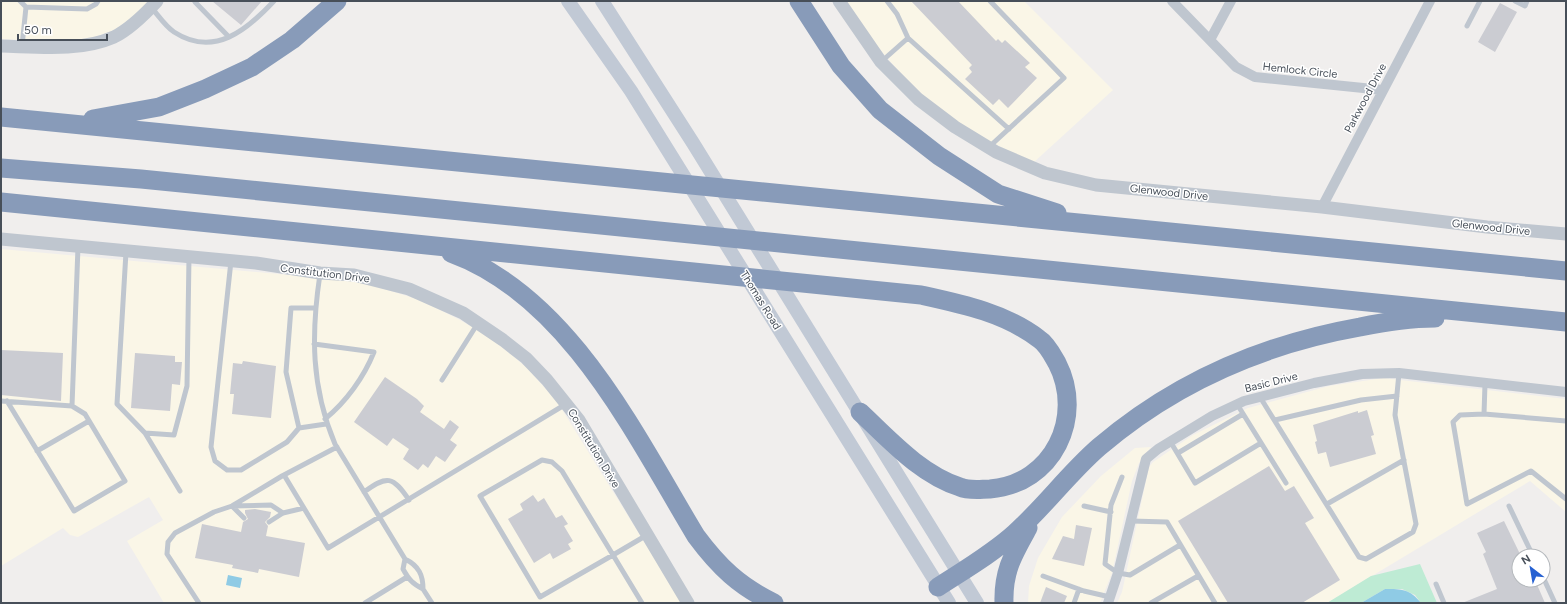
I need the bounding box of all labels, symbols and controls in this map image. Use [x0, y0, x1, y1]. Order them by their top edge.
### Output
scale bar [18, 16, 107, 42]
text: 50 m [24, 23, 52, 37]
street label: Hemlock Circle [1262, 60, 1338, 81]
street label: Parkwood Drive [1342, 61, 1389, 135]
street label: Glenwood Drive [1129, 182, 1209, 203]
street label: Glenwood Drive [1451, 217, 1531, 238]
street label: Constitution Drive [279, 262, 370, 285]
street label: Thomas Road [737, 269, 784, 332]
street label: Basic Drive [1243, 370, 1299, 395]
street label: Constitution Drive [565, 406, 622, 490]
north arrow [1511, 548, 1551, 588]
text: N [1519, 552, 1533, 568]

